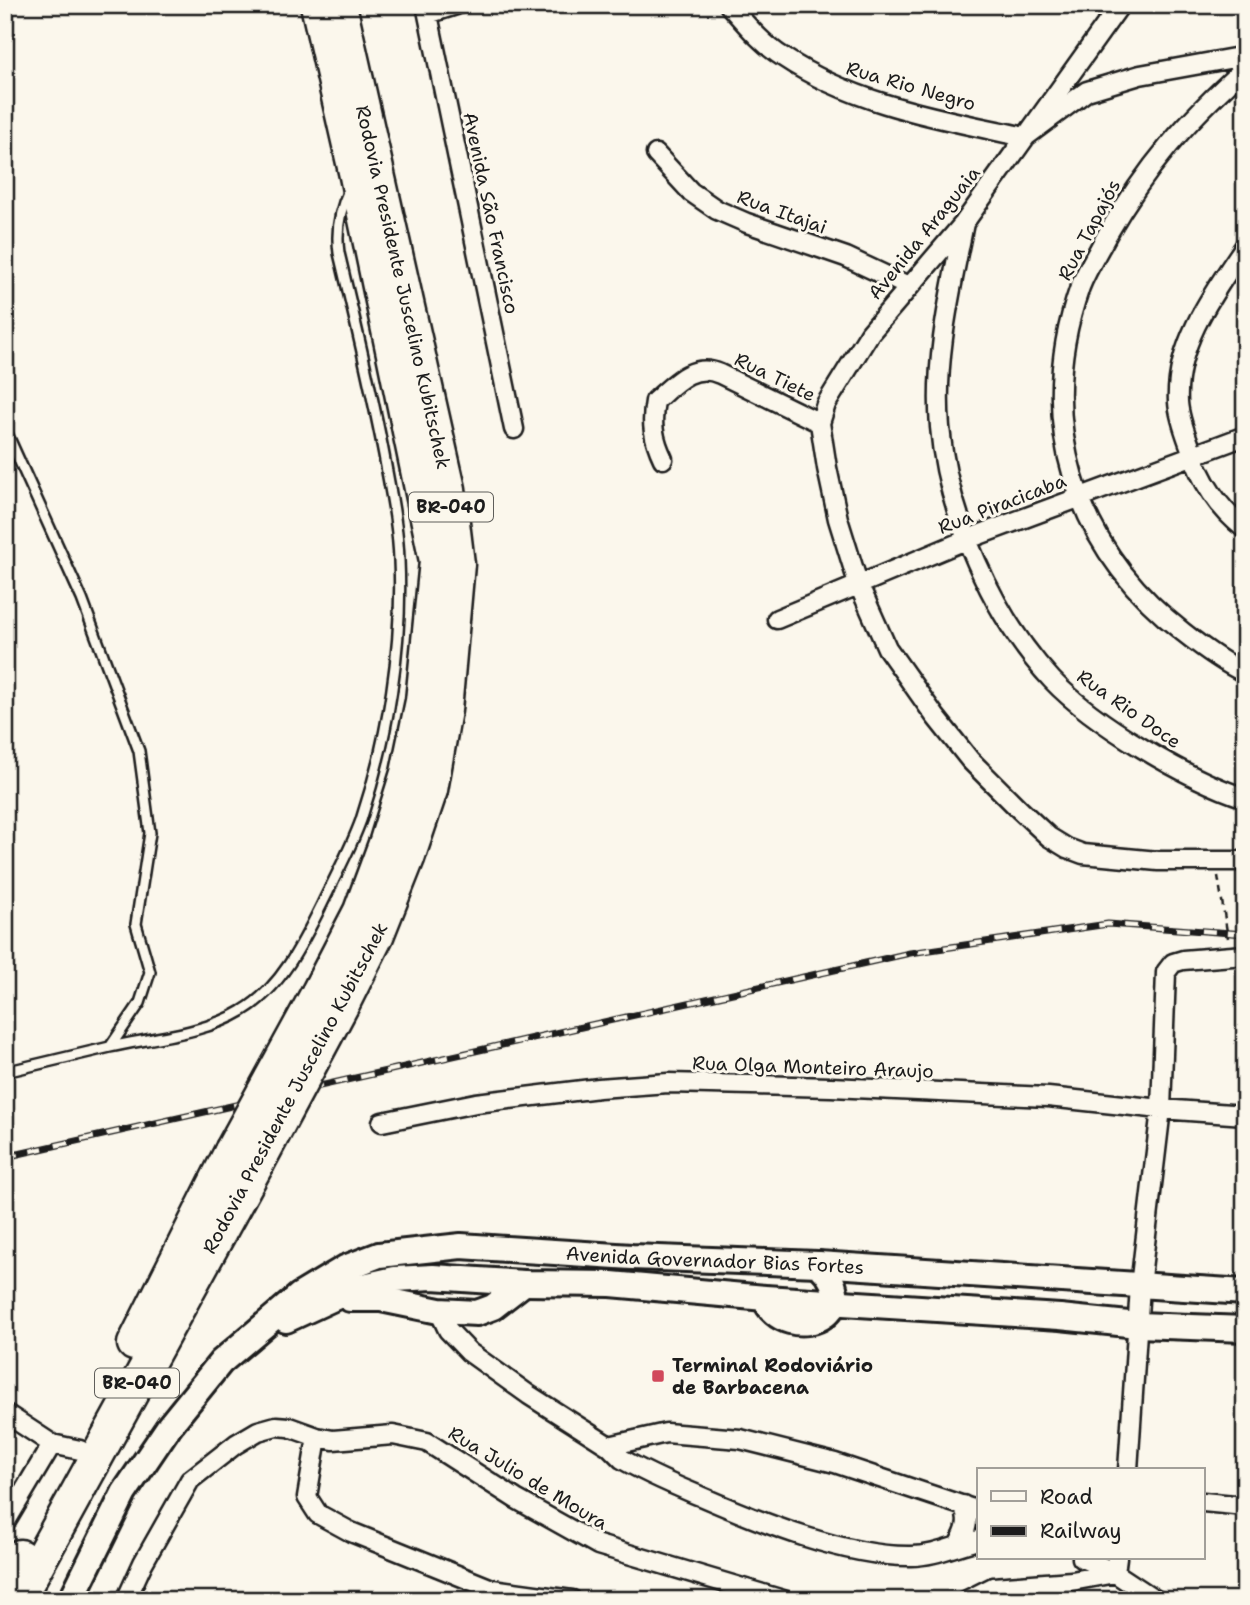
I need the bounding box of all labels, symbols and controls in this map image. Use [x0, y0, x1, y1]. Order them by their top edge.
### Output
street label: Rua Rio Negro [843, 56, 979, 116]
street label: Rodovia Presidente Juscelino Kubitschek [350, 103, 457, 471]
street label: Avenida São Francisco [457, 110, 525, 316]
street label: Avenida Araguaia [862, 161, 986, 305]
street label: Rua Tapajós [1052, 175, 1126, 285]
street label: Rua Itajai [734, 184, 830, 240]
street label: Rua Tiete [730, 347, 820, 407]
street label: Rua Piracicaba [934, 468, 1070, 540]
road number: BR-040 [409, 492, 493, 522]
street label: Rua Rio Doce [1072, 664, 1186, 754]
street label: Rodovia Presidente Juscelino Kubitschek [197, 918, 393, 1258]
street label: Rua Olga Monteiro Araujo [692, 1050, 934, 1084]
street label: Avenida Governador Bias Fortes [565, 1240, 865, 1279]
place label: Terminal Rodoviário de Barbacena [672, 1353, 873, 1400]
road number: BR-040 [95, 1368, 179, 1398]
marker: Terminal Rodoviário de Barbacena [650, 1368, 666, 1384]
street label: Rua Julio de Moura [444, 1420, 613, 1536]
legend [977, 1468, 1204, 1560]
text: Road [1040, 1483, 1093, 1511]
text: Railway [1040, 1517, 1122, 1545]

